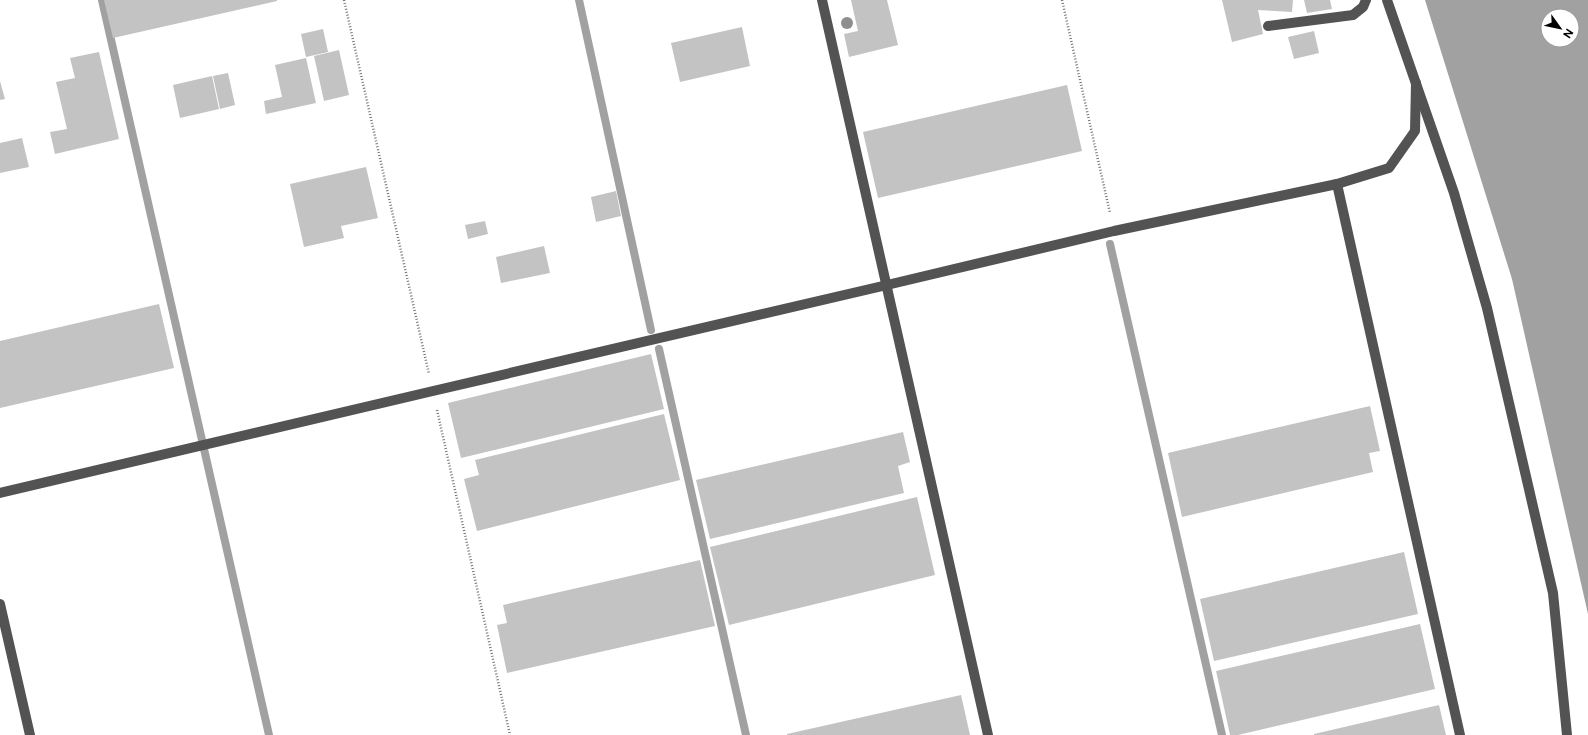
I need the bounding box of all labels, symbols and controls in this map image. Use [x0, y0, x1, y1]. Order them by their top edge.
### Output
north arrow [1540, 8, 1580, 48]
text: N [1561, 27, 1576, 40]

